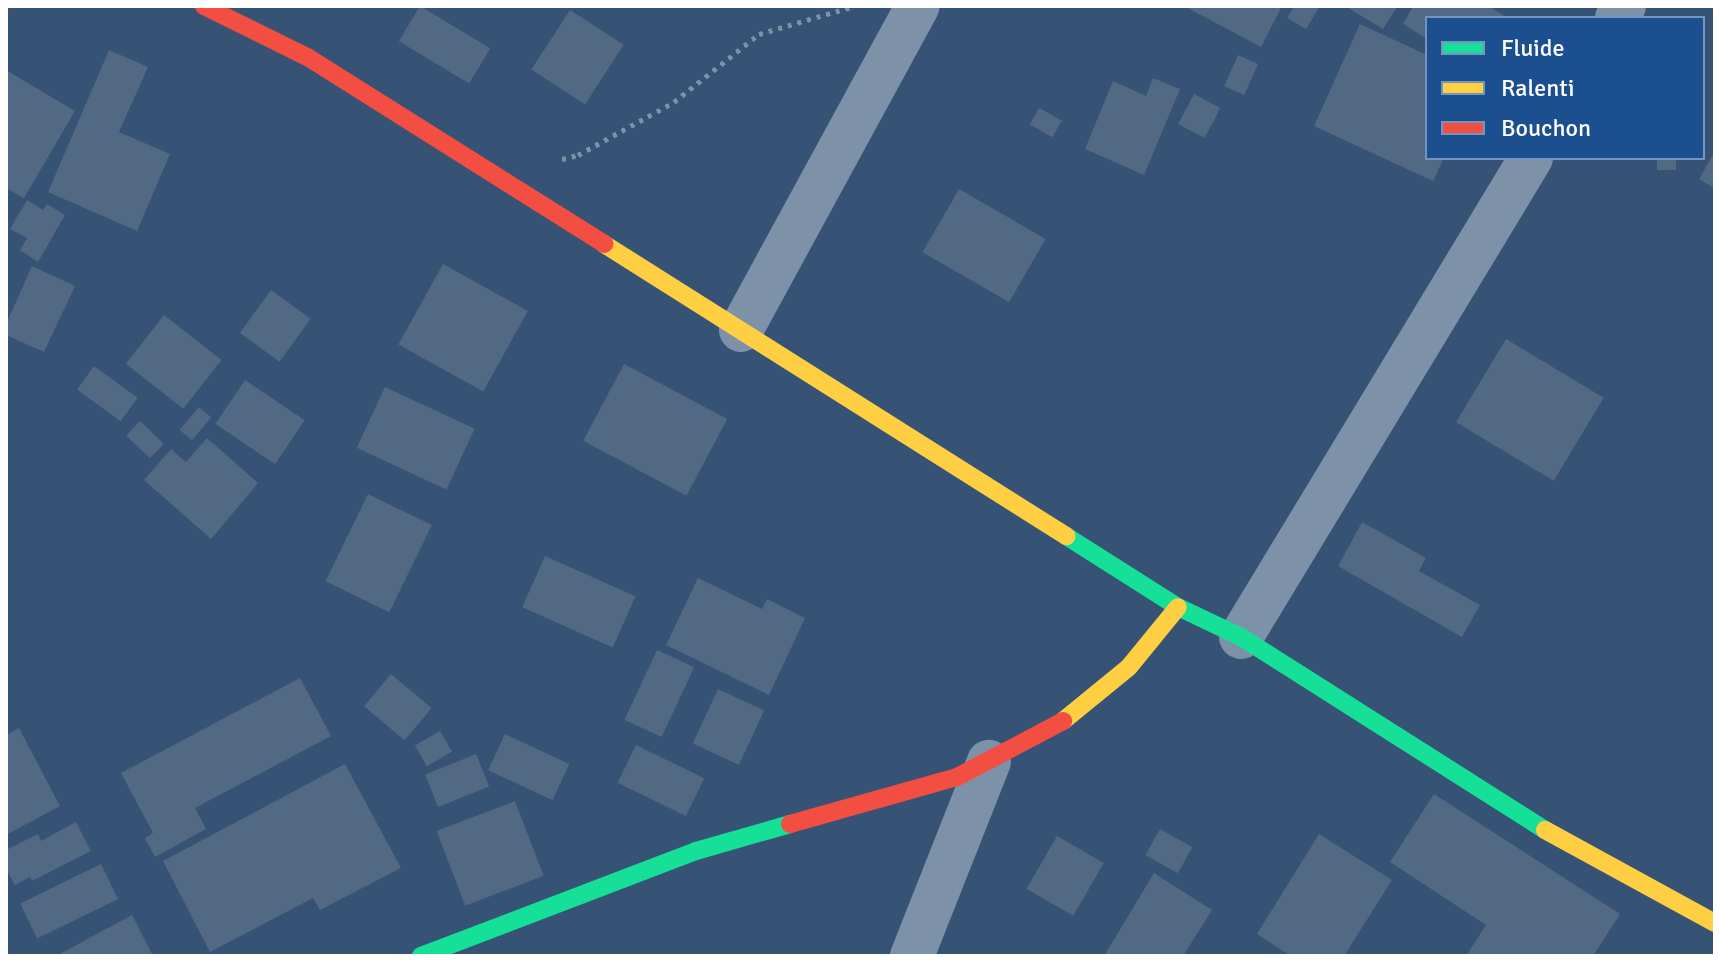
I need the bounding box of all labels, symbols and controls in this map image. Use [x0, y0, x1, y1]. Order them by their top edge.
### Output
legend [1425, 16, 1705, 160]
text: Fluide [1501, 33, 1565, 63]
text: Ralenti [1501, 73, 1574, 103]
text: Bouchon [1501, 113, 1591, 143]

